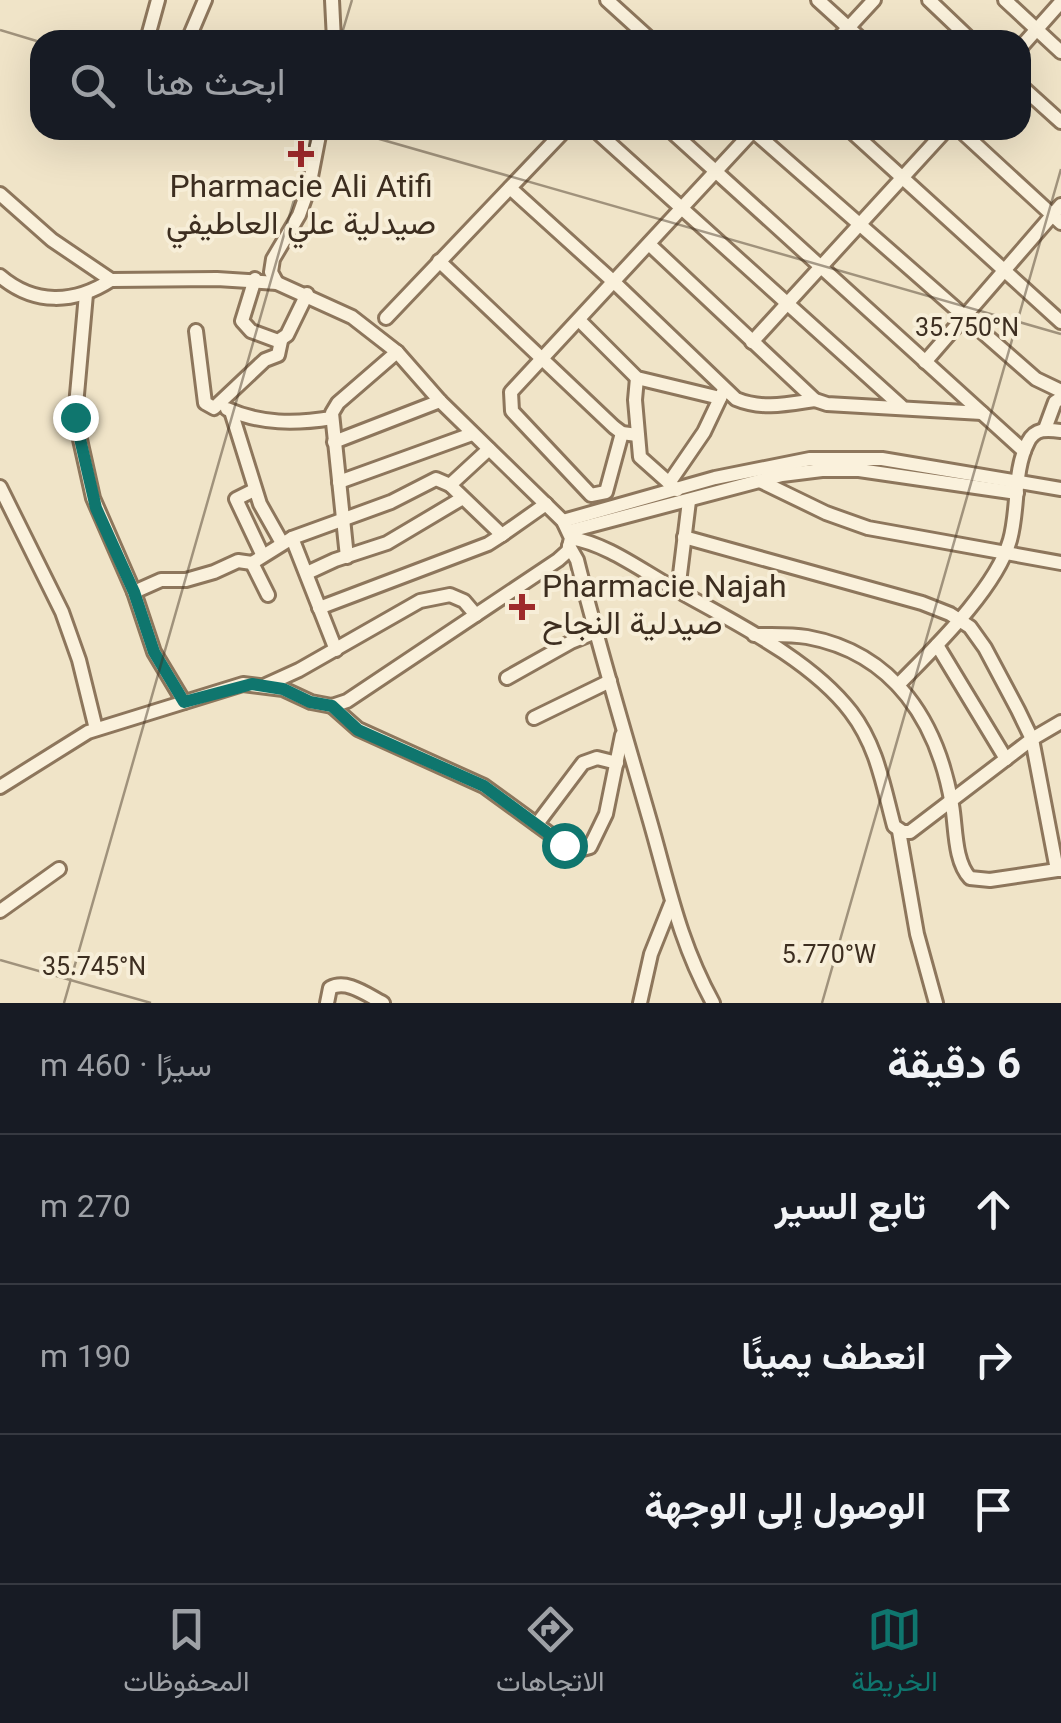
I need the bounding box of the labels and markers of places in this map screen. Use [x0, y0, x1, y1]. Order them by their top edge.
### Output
marker: Pharmacie Ali Atifi صيدلية علي العاطيفي [290, 143, 312, 165]
place label: Pharmacie Ali Atifi صيدلية علي العاطيفي [166, 164, 436, 251]
place label: Pharmacie Najah صيدلية النجاح [542, 564, 787, 651]
marker: Pharmacie Najah صيدلية النجاح [511, 596, 533, 618]

